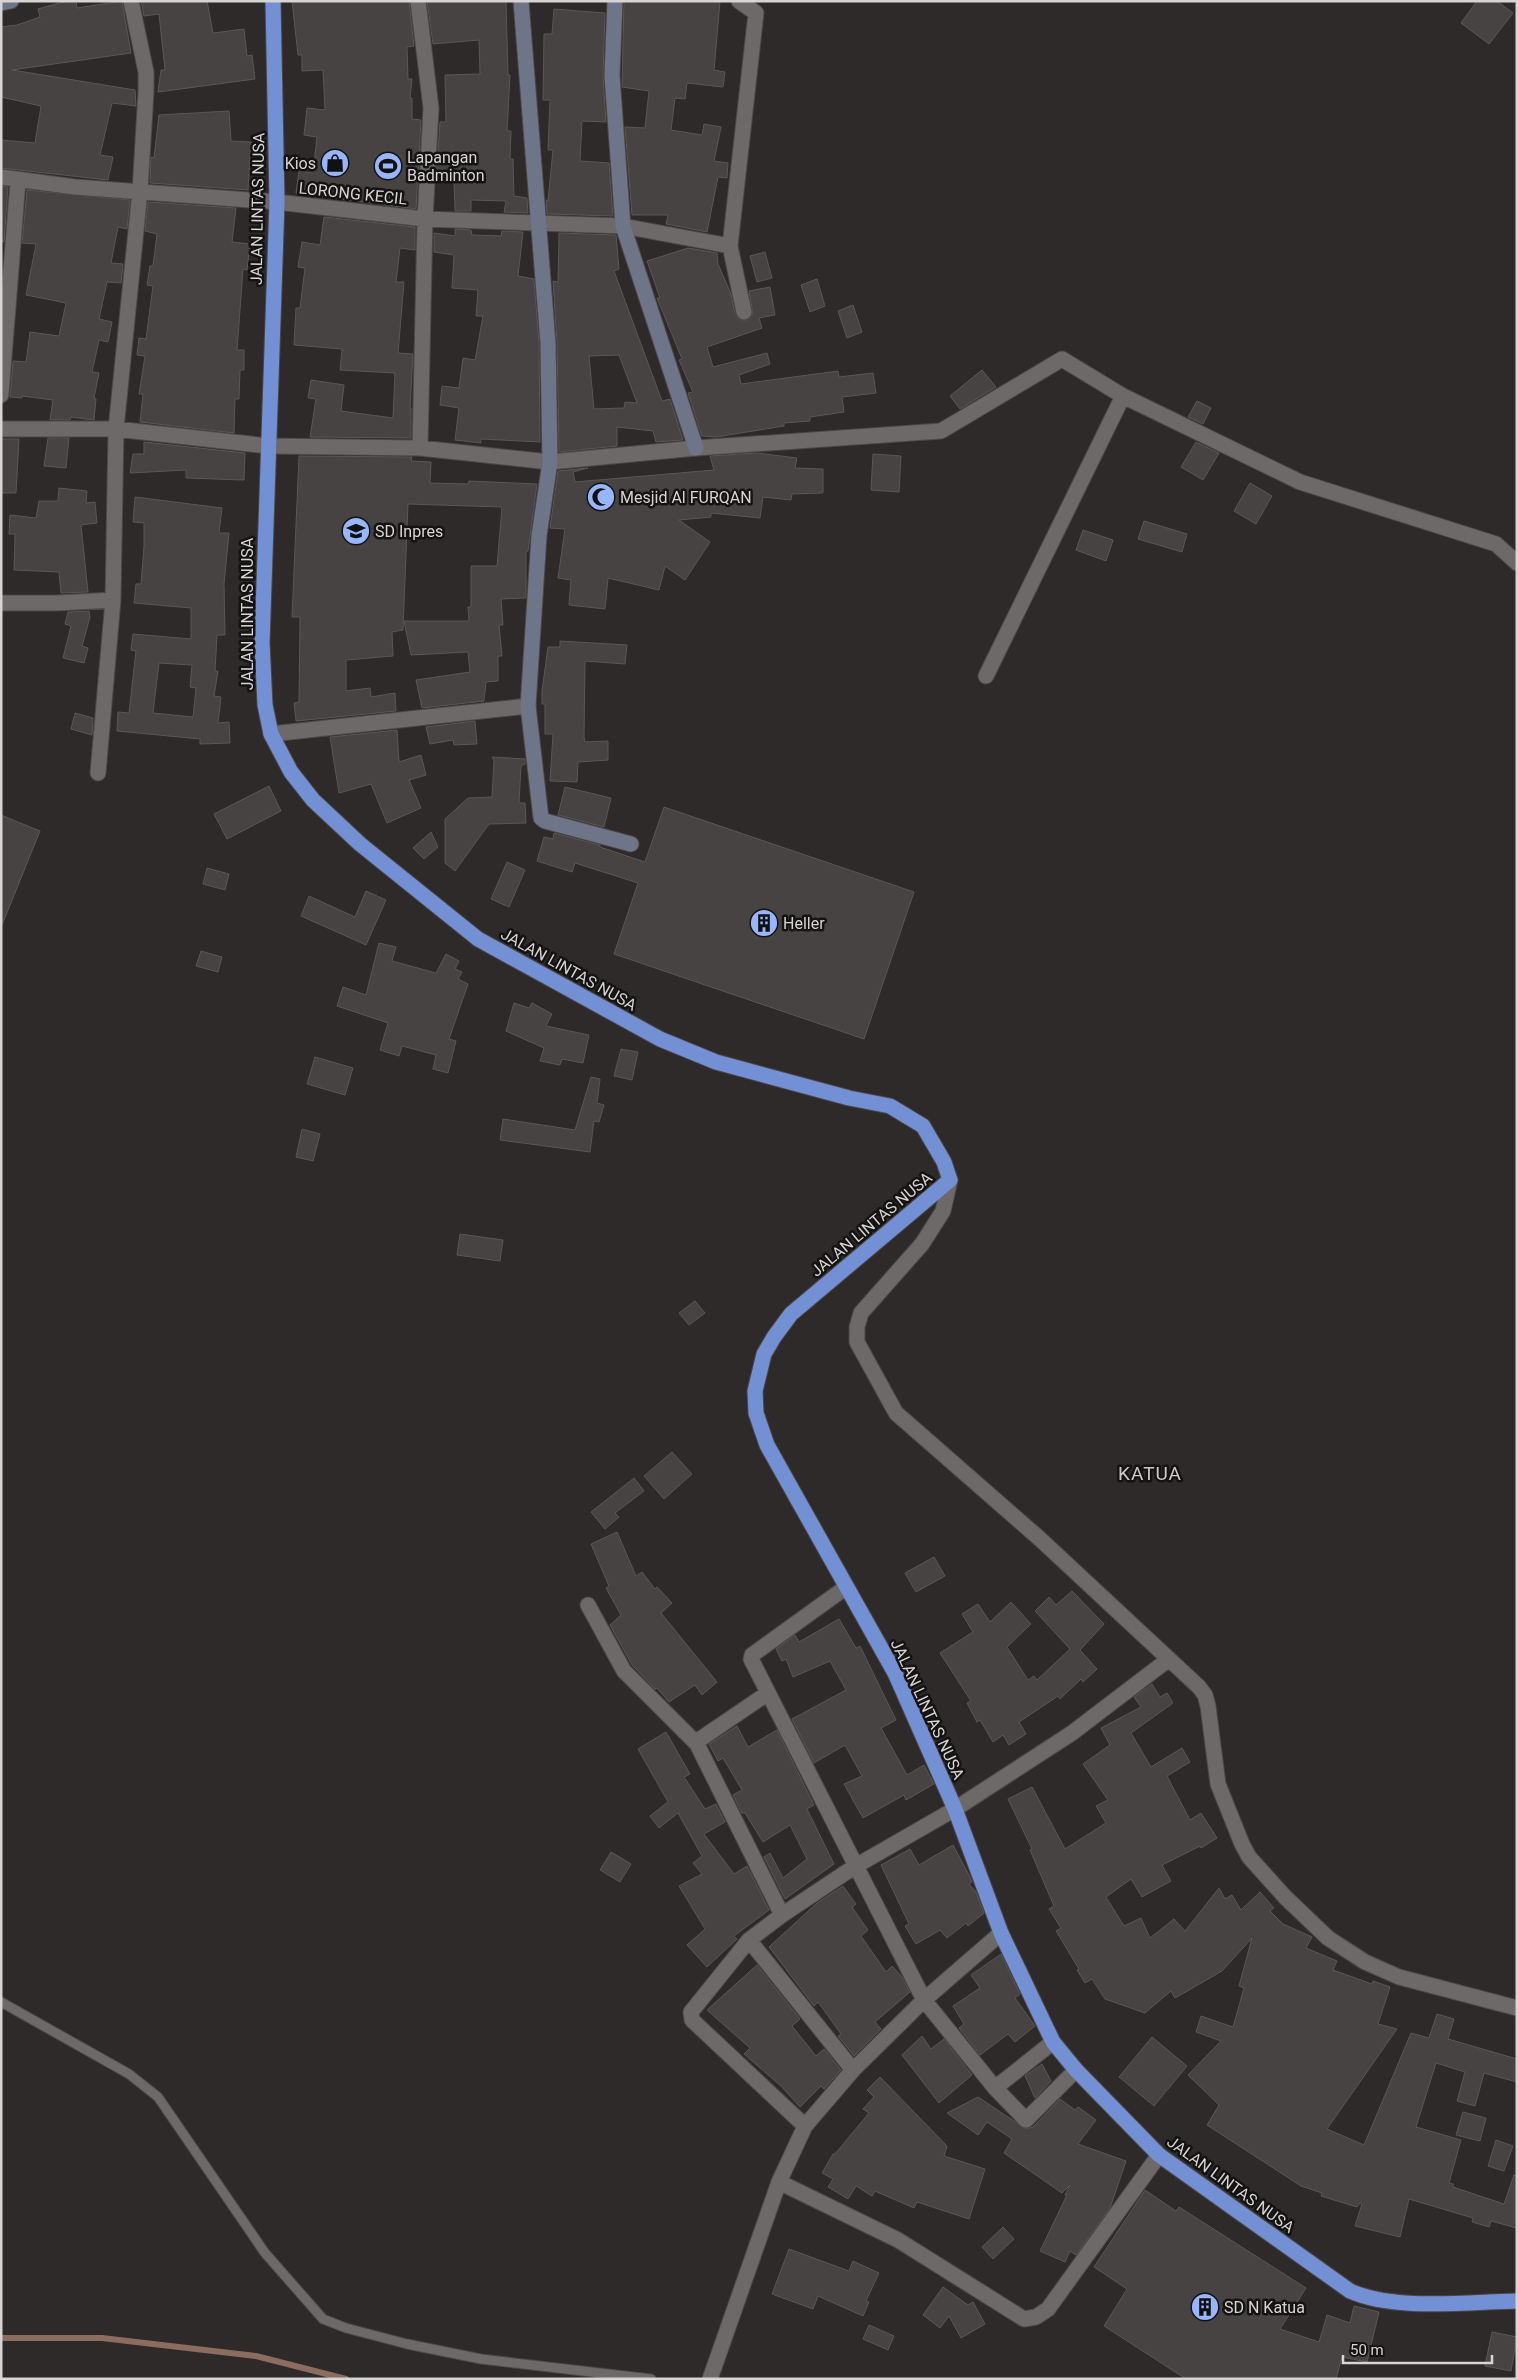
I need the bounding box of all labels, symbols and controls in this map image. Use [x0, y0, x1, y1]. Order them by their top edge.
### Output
street label: JALAN LINTAS NUSA [247, 132, 268, 285]
shop icon: Kios [320, 148, 350, 178]
place label: Lapangan Badminton [407, 148, 485, 185]
sports icon: Lapangan Badminton [373, 151, 403, 181]
place label: Kios [285, 154, 316, 173]
street label: LORONG KECIL [298, 178, 408, 209]
mosque icon: Mesjid Al FURQAN [586, 482, 616, 512]
place label: Mesjid Al FURQAN [620, 488, 752, 507]
school or university icon: SD Inpres [341, 516, 371, 546]
place label: SD Inpres [375, 522, 443, 541]
street label: JALAN LINTAS NUSA [238, 537, 257, 690]
building icon: Heller [749, 908, 779, 938]
place label: Heller [783, 914, 825, 933]
street label: JALAN LINTAS NUSA [498, 924, 640, 1015]
street label: JALAN LINTAS NUSA [807, 1168, 936, 1281]
district label: KATUA [1118, 1462, 1182, 1485]
street label: JALAN LINTAS NUSA [887, 1636, 969, 1783]
street label: JALAN LINTAS NUSA [1163, 2132, 1298, 2237]
building icon: SD N Katua [1190, 2292, 1220, 2322]
place label: SD N Katua [1224, 2298, 1305, 2317]
scale bar [1343, 2332, 1492, 2364]
text: 50 m [1350, 2341, 1384, 2359]

